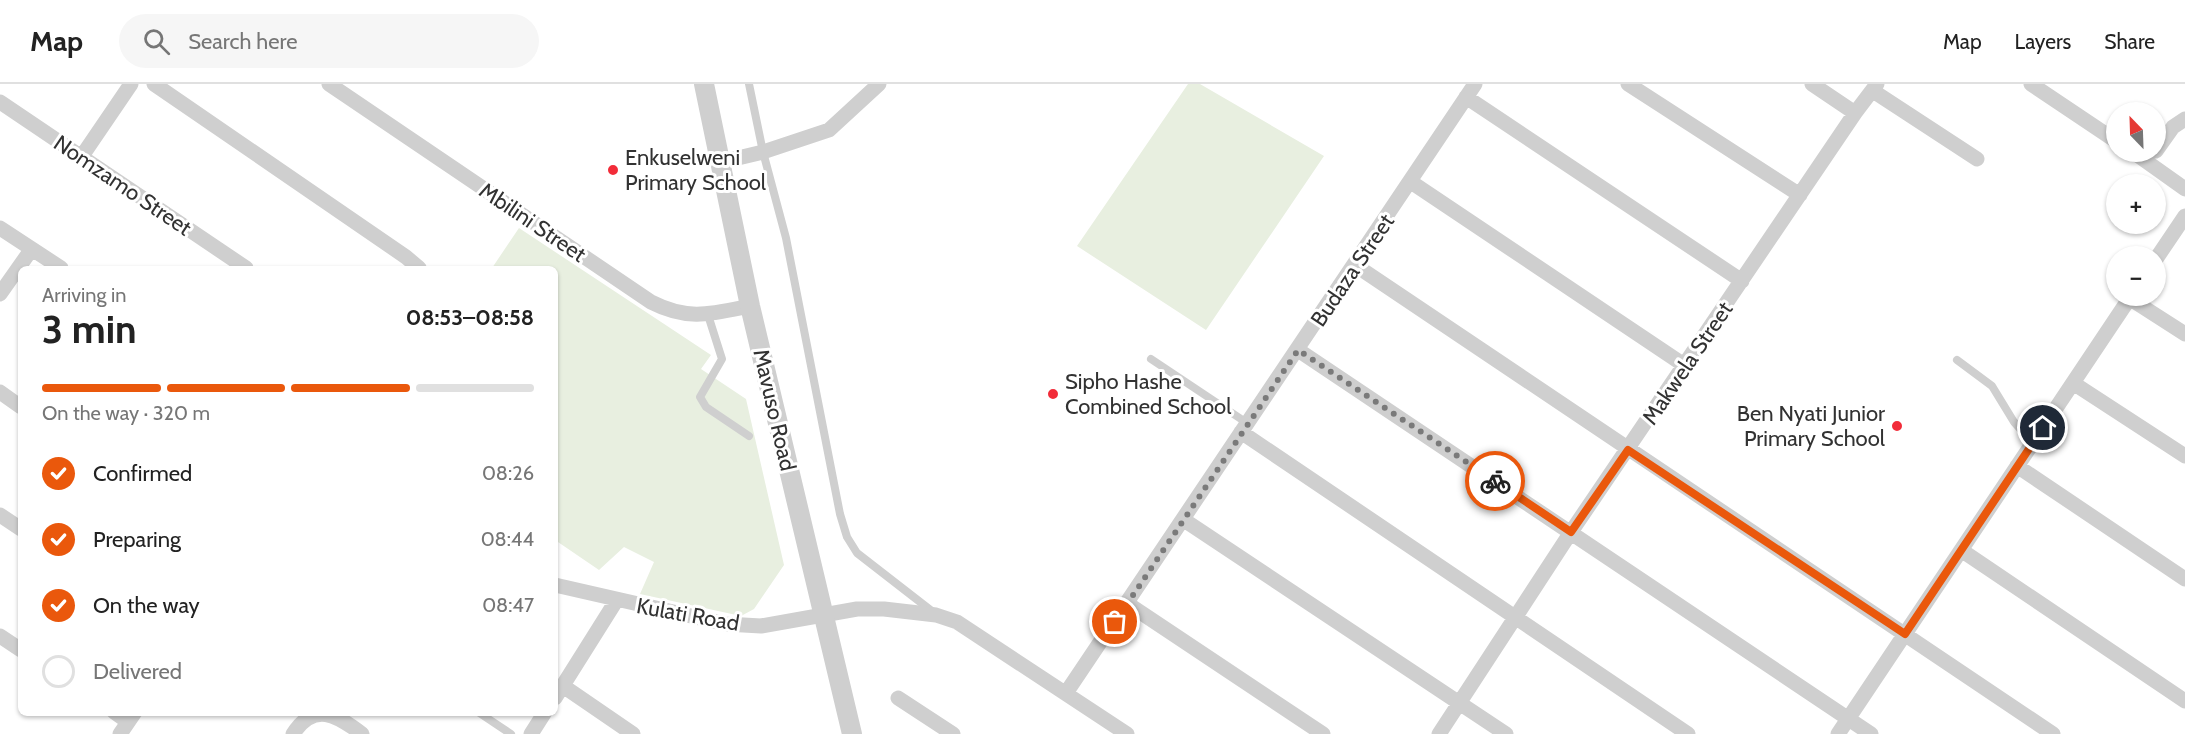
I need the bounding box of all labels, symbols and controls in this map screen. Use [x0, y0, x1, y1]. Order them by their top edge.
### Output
search box [119, 14, 539, 68]
text: Map [30, 24, 83, 58]
icon: search [140, 25, 173, 58]
text: Search here [188, 28, 297, 55]
text: Map [1943, 29, 1982, 54]
text: Layers [2015, 29, 2071, 54]
text: Share [2104, 29, 2155, 54]
north arrow [2106, 102, 2166, 162]
map controls [2106, 102, 2166, 306]
street label: Nomzamo Street [49, 129, 197, 242]
place label: Enkuselweni Primary School [625, 144, 767, 196]
marker: Enkuselweni Primary School [606, 163, 620, 177]
button: + [2106, 174, 2166, 234]
street label: Mbilini Street [474, 177, 592, 268]
street label: Budaza Street [1305, 208, 1400, 332]
button: − [2106, 246, 2166, 306]
text: Arriving in [42, 283, 126, 307]
street label: Makwela Street [1636, 296, 1739, 430]
text: 08:53–08:58 [406, 304, 534, 331]
text: 3 min [42, 305, 137, 353]
street label: Mavuso Road [747, 347, 802, 474]
place label: Sipho Hashe Combined School [1065, 368, 1232, 420]
marker: Sipho Hashe Combined School [1046, 387, 1060, 401]
place label: Ben Nyati Junior Primary School [1737, 400, 1886, 452]
text: On the way · 320 m [42, 401, 210, 425]
pin [2017, 402, 2068, 453]
icon: home [2026, 411, 2059, 444]
marker: Ben Nyati Junior Primary School [1890, 419, 1904, 433]
courier [1465, 451, 1525, 511]
icon: check [42, 457, 75, 490]
text: Confirmed [93, 460, 192, 487]
text: 08:26 [482, 461, 534, 485]
icon: bike [1479, 465, 1512, 498]
icon: check [42, 523, 75, 556]
text: Preparing [93, 526, 181, 553]
text: 08:44 [481, 527, 534, 551]
icon: check [42, 589, 75, 622]
text: On the way [93, 592, 200, 619]
street label: Kulati Road [634, 592, 741, 637]
text: 08:47 [482, 593, 534, 617]
pin [1089, 596, 1140, 647]
icon: bag [1098, 605, 1131, 638]
text: Delivered [93, 658, 182, 685]

